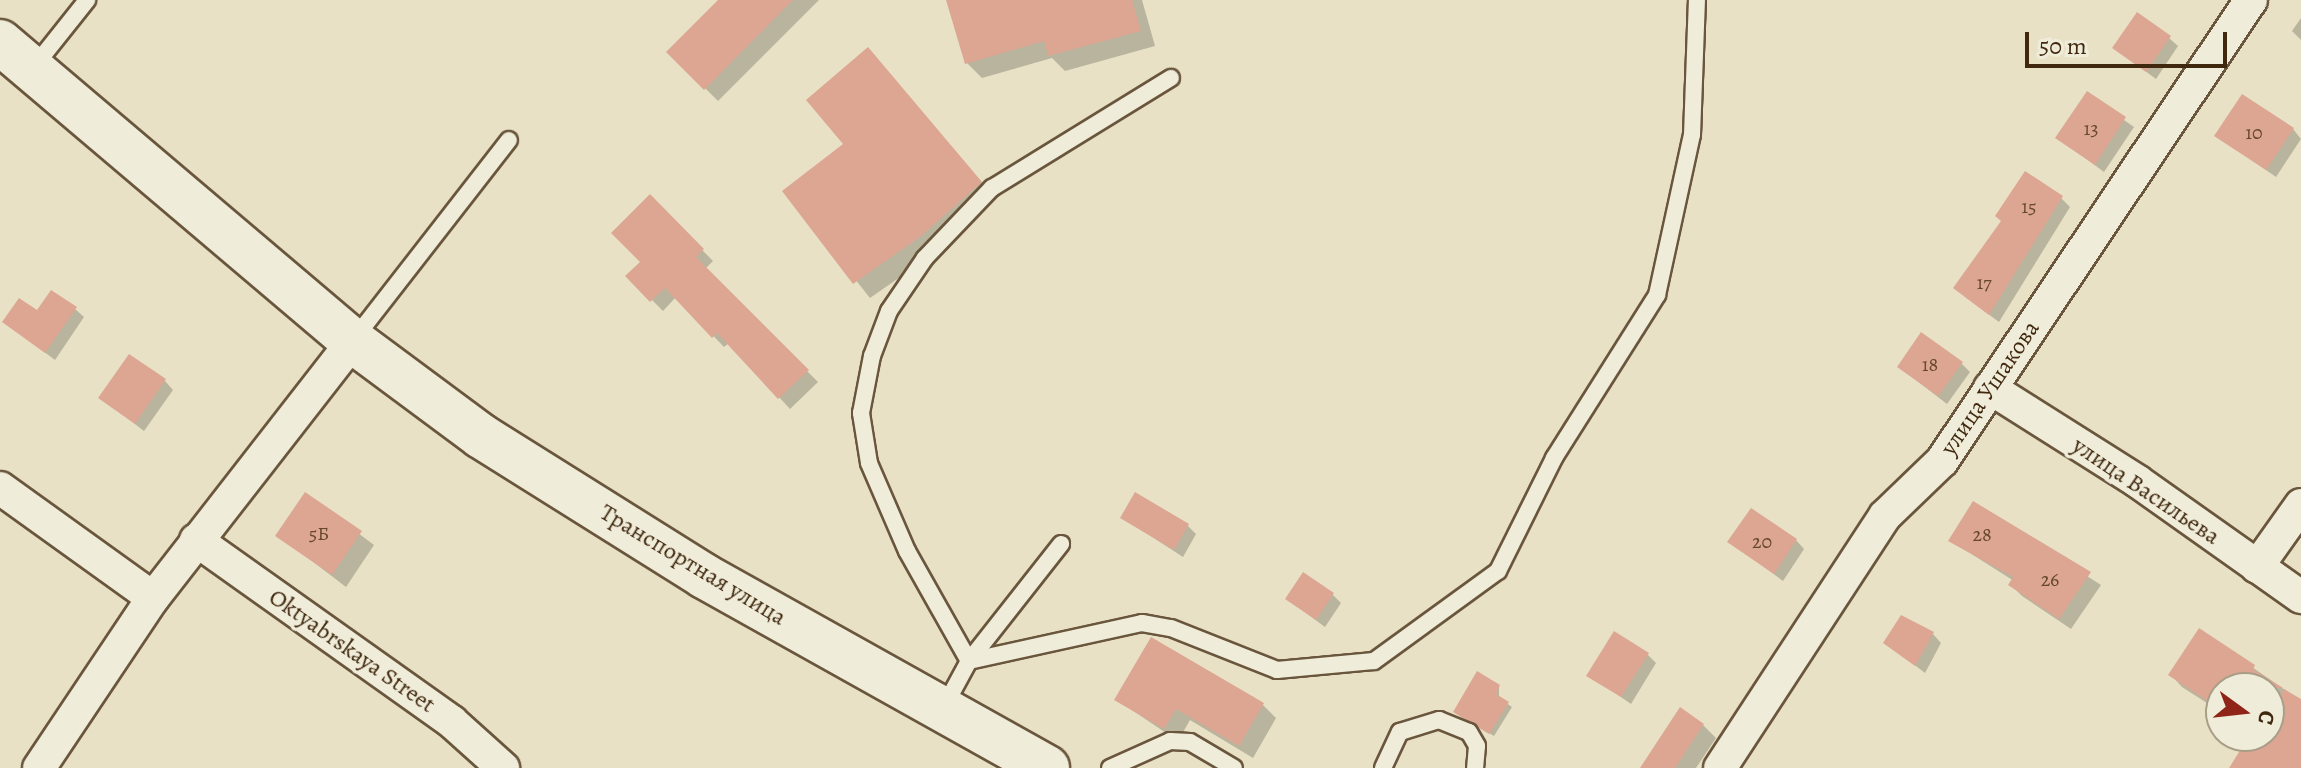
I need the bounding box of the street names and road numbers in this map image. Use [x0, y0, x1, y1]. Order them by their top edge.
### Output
street label: улица Ушакова [1934, 315, 2046, 461]
street label: улица Васильева [2067, 431, 2225, 551]
street label: Транспортная улица [595, 498, 791, 632]
street label: Oktyabrskaya Street [263, 583, 441, 719]

